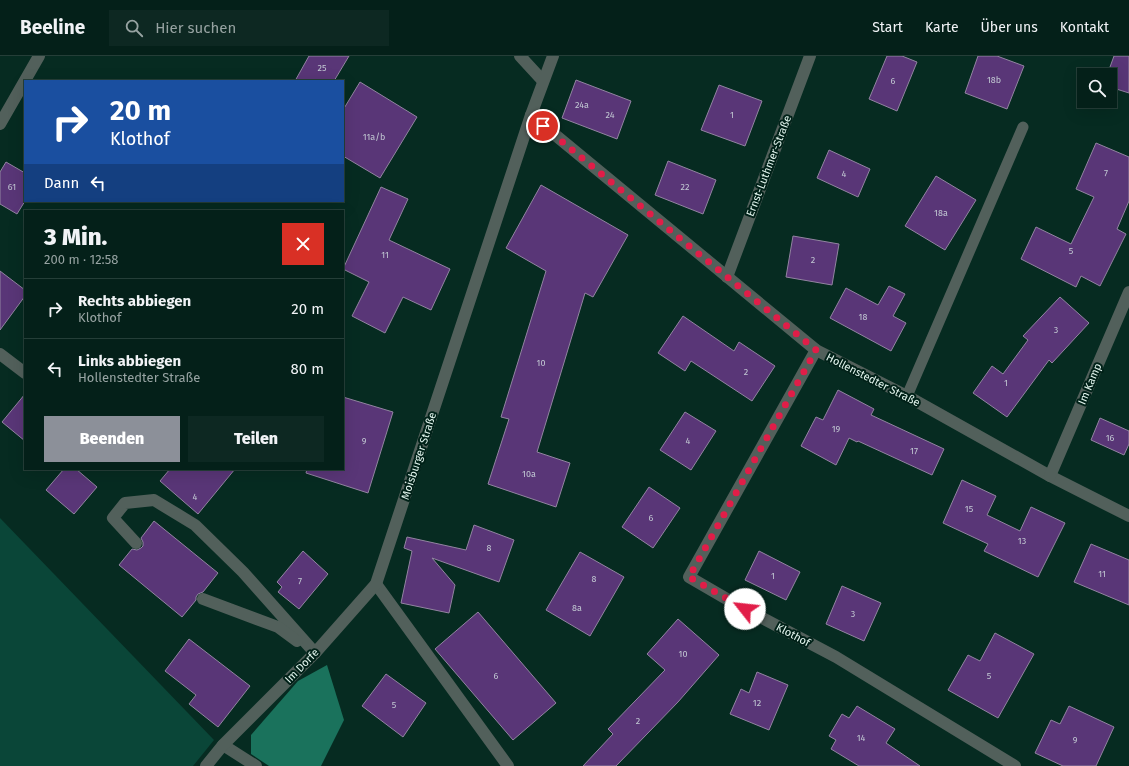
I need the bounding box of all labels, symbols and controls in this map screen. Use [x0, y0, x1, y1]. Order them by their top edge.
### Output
search box [109, 10, 389, 46]
text: Beeline [20, 16, 85, 39]
icon: search [123, 17, 145, 39]
text: Hier suchen [155, 19, 236, 37]
text: Start [872, 19, 903, 36]
text: Karte [925, 19, 959, 36]
text: Über uns [981, 19, 1038, 36]
text: Kontakt [1060, 19, 1109, 36]
house number: 25 [318, 63, 327, 73]
map controls [1077, 68, 1117, 108]
button: search [1077, 68, 1117, 108]
house number: 18b [987, 75, 1001, 85]
house number: 6 [891, 76, 896, 86]
text: 20 m [110, 94, 171, 127]
icon: right [44, 96, 96, 148]
house number: 24a [575, 100, 589, 110]
pin [526, 109, 560, 143]
house number: 24 [605, 110, 615, 120]
house number: 1 [730, 110, 734, 120]
street label: Ernst-Luthmer-Straße [744, 114, 794, 218]
icon: arrive [532, 115, 554, 137]
text: Klothof [110, 128, 170, 150]
house number: 11a/b [363, 132, 385, 142]
house number: 7 [1104, 168, 1108, 178]
house number: 4 [842, 169, 847, 179]
icon: left [87, 172, 109, 194]
text: Dann [44, 174, 79, 192]
house number: 61 [8, 182, 16, 192]
house number: 22 [681, 182, 689, 192]
house number: 18a [934, 208, 948, 218]
text: 3 Min. [44, 223, 107, 251]
button: close [282, 223, 324, 265]
house number: 5 [1069, 246, 1074, 256]
house number: 11 [381, 250, 389, 260]
text: 200 m · 12:58 [44, 252, 118, 267]
house number: 2 [811, 255, 815, 265]
text: Rechts abbiegen [78, 292, 191, 310]
icon: right [44, 298, 66, 320]
text: 20 m [291, 300, 324, 318]
text: Klothof [78, 310, 121, 325]
house number: 18 [859, 312, 867, 322]
house number: 3 [1054, 325, 1058, 335]
street label: Hollenstedter Straße [824, 351, 922, 409]
text: Links abbiegen [78, 352, 181, 370]
icon: left [44, 358, 66, 380]
house number: 10 [537, 358, 545, 368]
text: 80 m [291, 360, 324, 378]
street label: Im Kamp [1075, 361, 1105, 407]
house number: 2 [744, 367, 748, 377]
text: Hollenstedter Straße [78, 370, 200, 385]
house number: 1 [1004, 378, 1008, 388]
street label: Moisburger Straße [399, 411, 439, 501]
button: Beenden [44, 416, 180, 462]
button: Teilen [188, 416, 324, 462]
house number: 19 [832, 424, 841, 434]
house number: 16 [1106, 433, 1115, 443]
house number: 9 [362, 436, 367, 446]
house number: 4 [686, 436, 691, 446]
house number: 17 [910, 446, 918, 456]
house number: 10a [522, 469, 536, 479]
house number: 4 [193, 492, 198, 502]
house number: 15 [965, 504, 974, 514]
house number: 6 [649, 513, 654, 523]
house number: 13 [1018, 536, 1026, 546]
house number: 8 [487, 543, 492, 553]
house number: 11 [1098, 569, 1106, 579]
house number: 1 [771, 571, 775, 581]
house number: 8 [592, 574, 597, 584]
house number: 7 [298, 576, 302, 586]
position arrow [724, 588, 766, 630]
house number: 8a [572, 603, 582, 613]
house number: 3 [851, 609, 855, 619]
street label: Klothof [774, 621, 813, 650]
street label: Im Dorfe [282, 646, 322, 686]
house number: 10 [679, 649, 687, 659]
house number: 6 [494, 671, 499, 681]
house number: 5 [987, 671, 992, 681]
house number: 12 [753, 698, 761, 708]
house number: 5 [392, 700, 397, 710]
house number: 2 [636, 716, 640, 726]
house number: 14 [857, 733, 866, 743]
house number: 9 [1073, 735, 1078, 745]

